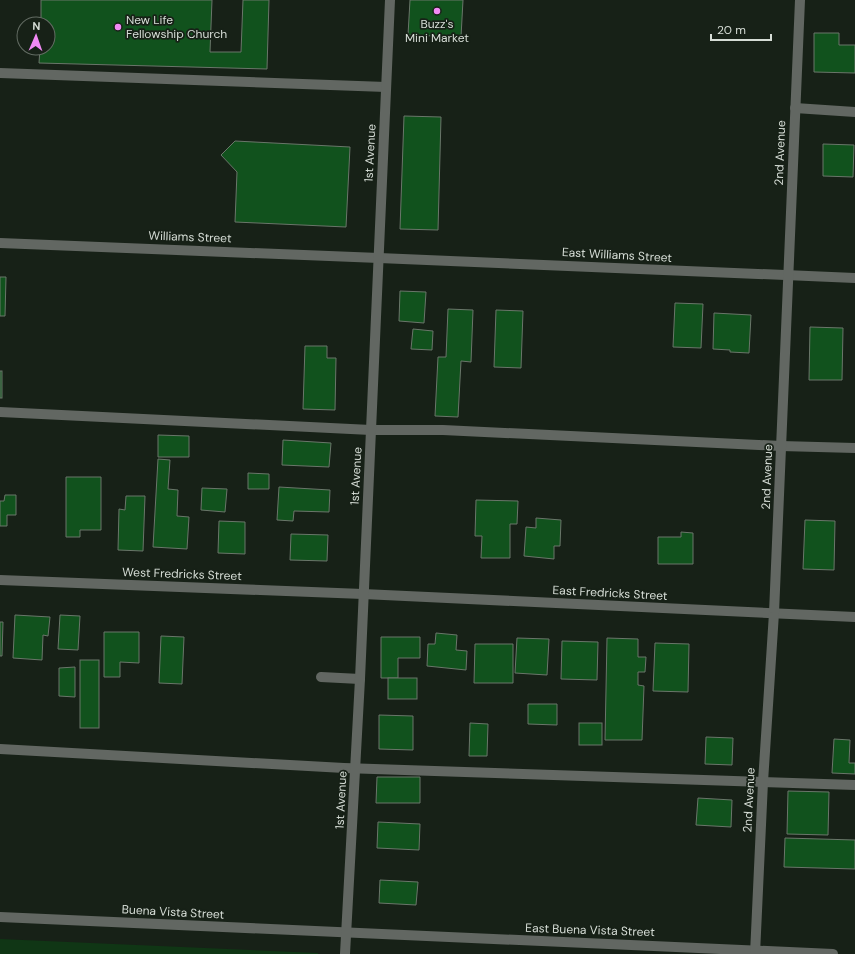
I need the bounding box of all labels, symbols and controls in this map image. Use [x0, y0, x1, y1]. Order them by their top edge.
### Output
marker: Buzz's Mini Market [432, 6, 442, 16]
place label: New Life Fellowship Church [126, 12, 227, 42]
north arrow [16, 16, 56, 56]
place label: Buzz's Mini Market [405, 16, 469, 46]
scale bar [711, 16, 771, 42]
text: N [32, 19, 41, 33]
marker: New Life Fellowship Church [113, 22, 123, 32]
text: 20 m [717, 22, 746, 38]
street label: 2nd Avenue [771, 120, 789, 186]
street label: 1st Avenue [360, 123, 380, 182]
street label: Williams Street [148, 228, 232, 246]
street label: East Williams Street [562, 244, 673, 266]
street label: 2nd Avenue [758, 444, 776, 510]
street label: 1st Avenue [346, 446, 366, 505]
street label: West Fredricks Street [122, 564, 242, 584]
street label: East Fredricks Street [552, 582, 668, 604]
street label: 2nd Avenue [739, 767, 759, 833]
street label: 1st Avenue [331, 770, 351, 829]
street label: Buena Vista Street [121, 901, 225, 923]
street label: East Buena Vista Street [525, 920, 655, 940]

